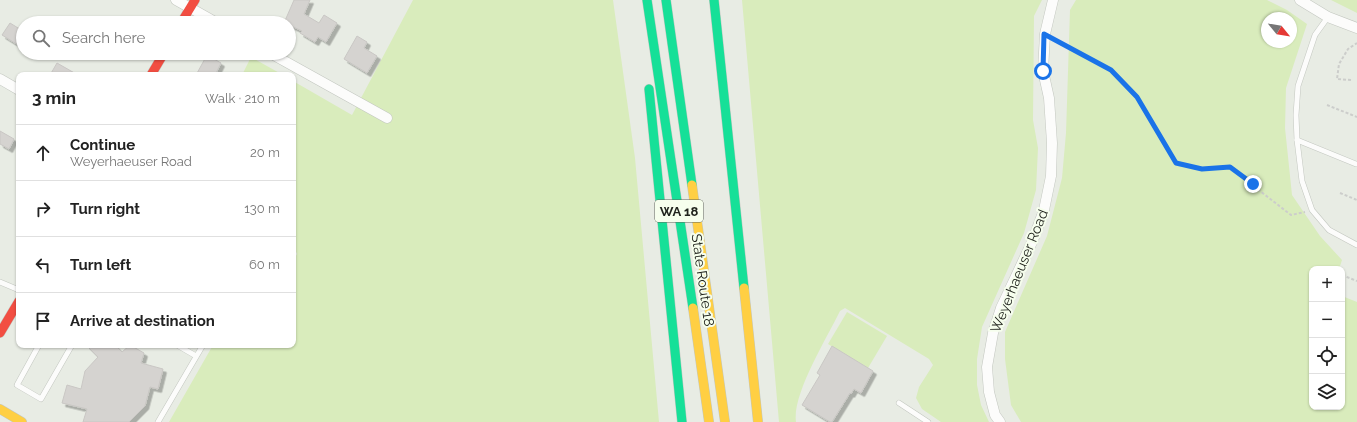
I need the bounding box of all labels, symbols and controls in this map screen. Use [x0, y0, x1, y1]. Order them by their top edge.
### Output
north arrow [1261, 12, 1297, 48]
search box [16, 16, 296, 60]
icon: search [30, 27, 52, 49]
text: Search here [62, 29, 145, 47]
route start [1034, 62, 1052, 80]
text: 3 min [32, 88, 76, 108]
text: Walk · 210 m [205, 91, 280, 106]
text: Continue [70, 136, 135, 154]
icon: ahead [32, 142, 54, 164]
text: 20 m [250, 145, 280, 160]
text: Weyerhaeuser Road [70, 154, 192, 169]
route end [1244, 175, 1262, 193]
icon: right [32, 198, 54, 220]
text: Turn right [70, 200, 140, 218]
road number: WA 18 [655, 200, 703, 222]
text: 130 m [244, 201, 280, 216]
street label: Weyerhaeuser Road [987, 207, 1051, 335]
street label: State Route 18 [689, 233, 717, 327]
icon: left [32, 254, 54, 276]
text: Turn left [70, 256, 131, 274]
text: 60 m [249, 257, 280, 272]
map controls [1309, 266, 1345, 410]
button: + [1309, 266, 1345, 302]
button: − [1309, 302, 1345, 338]
icon: arrive [32, 310, 54, 332]
text: Arrive at destination [70, 312, 215, 330]
button: locate [1309, 338, 1345, 374]
button: layers [1309, 374, 1345, 410]

